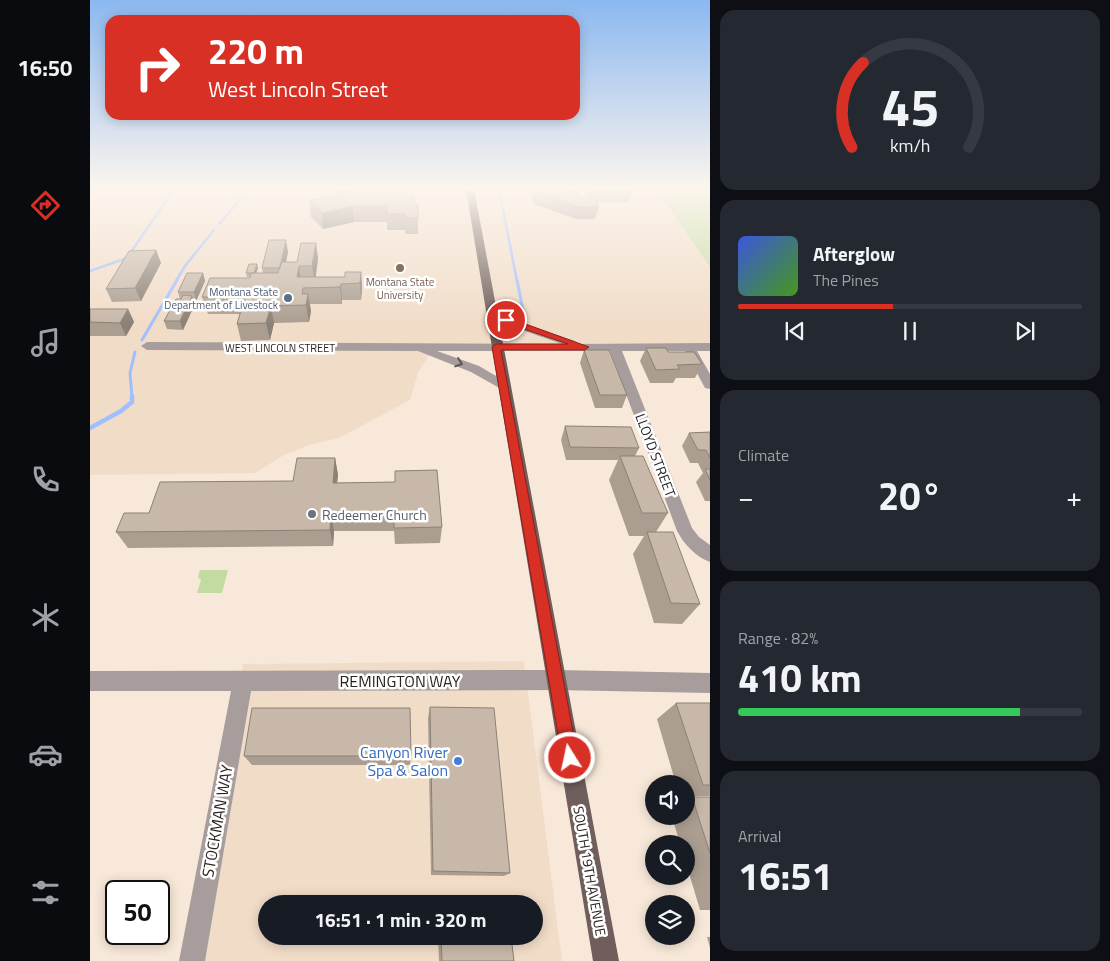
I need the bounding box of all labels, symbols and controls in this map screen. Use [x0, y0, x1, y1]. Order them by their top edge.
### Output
text: 220 m [208, 24, 304, 78]
icon: right [125, 35, 190, 100]
text: 16:50 [18, 51, 72, 85]
text: 45 [881, 67, 939, 146]
text: West Lincoln Street [208, 72, 388, 106]
text: km/h [890, 132, 930, 159]
icon: directions [28, 188, 63, 223]
text: Afterglow [813, 239, 895, 268]
marker: Montana State University [394, 262, 406, 274]
text: The Pines [813, 268, 879, 292]
place label: Montana State University [366, 274, 435, 303]
place label: Montana State Department of Livestock [164, 284, 279, 313]
marker: Montana State Department of Livestock [282, 292, 294, 304]
pin [485, 299, 527, 341]
icon: arrive [492, 306, 520, 334]
icon: previous [781, 317, 809, 345]
icon: pause [896, 317, 924, 345]
icon: next [1011, 317, 1039, 345]
icon: music [28, 325, 63, 360]
street label: WEST LINCOLN STREET [225, 340, 335, 356]
one-way arrow [454, 357, 463, 367]
street label: LLOYD STREET [630, 410, 682, 500]
text: Climate [738, 443, 789, 467]
icon: phone [28, 462, 63, 497]
text: 20° [878, 467, 942, 525]
text: − [738, 475, 754, 518]
text: + [1066, 475, 1082, 518]
place label: Redeemer Church [322, 504, 427, 525]
marker: Redeemer Church [306, 508, 318, 520]
icon: climate [28, 600, 63, 635]
text: Range · 82% [738, 626, 818, 650]
text: 410 km [738, 649, 862, 707]
street label: REMINGTON WAY [340, 669, 461, 693]
position arrow [543, 731, 595, 783]
icon: car [28, 737, 63, 772]
place label: Canyon River Spa & Salon [360, 740, 448, 782]
marker: Canyon River Spa & Salon [452, 755, 464, 767]
street label: STOCKMAN WAY [195, 763, 239, 879]
map controls [645, 775, 695, 945]
button: sound [645, 775, 695, 825]
street label: SOUTH 19TH AVENUE [568, 804, 612, 938]
text: Arrival [738, 824, 781, 848]
button: search [645, 835, 695, 885]
text: 16:51 [738, 847, 833, 905]
icon: filters [28, 875, 63, 910]
speed limit sign: 50 [105, 880, 170, 945]
button: layers [645, 895, 695, 945]
text: 16:51 · 1 min · 320 m [314, 905, 487, 934]

